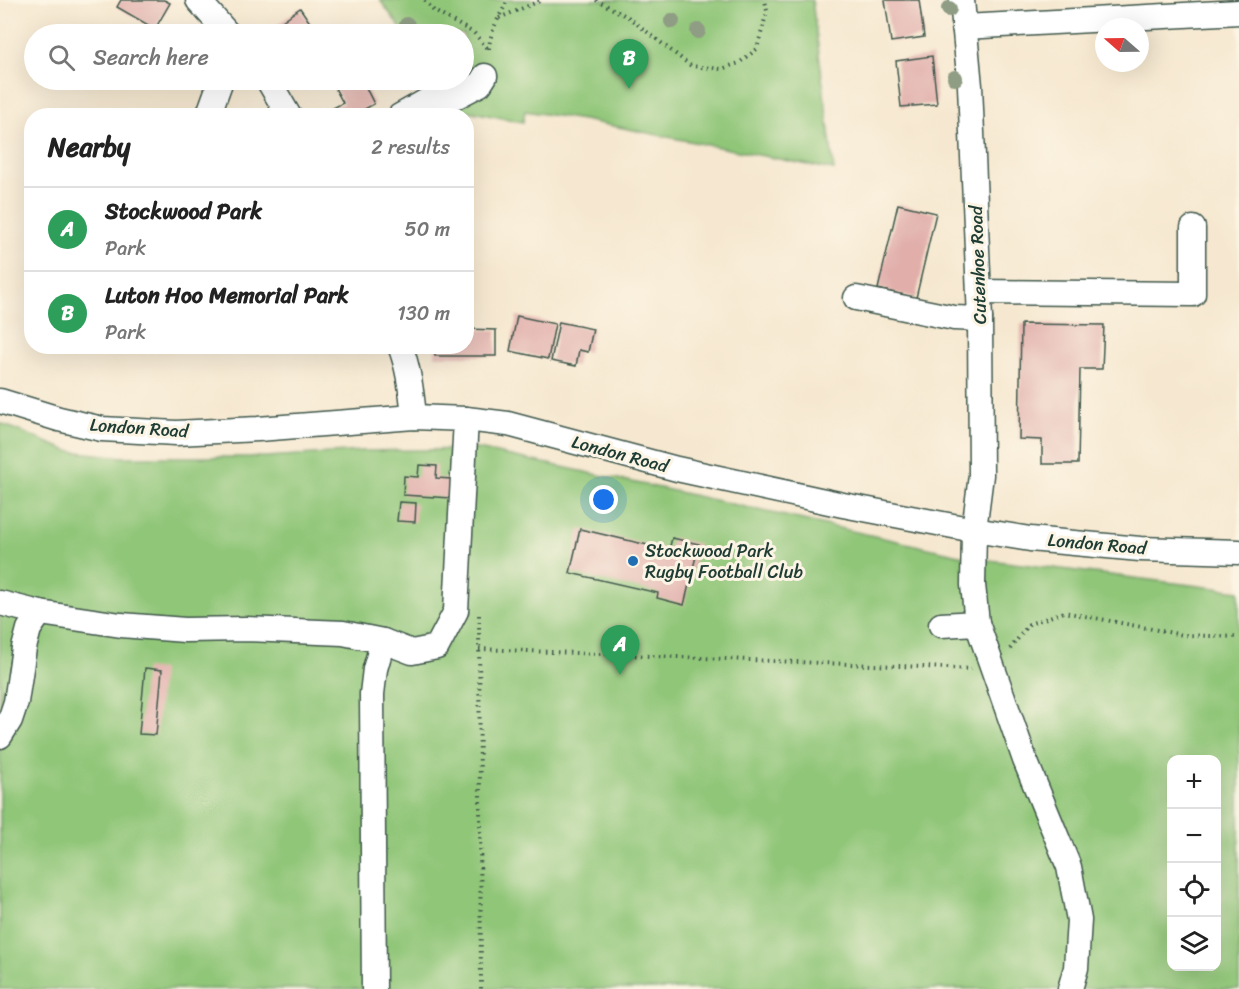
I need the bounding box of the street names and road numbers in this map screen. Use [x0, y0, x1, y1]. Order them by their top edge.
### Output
street label: Cutenhoe Road [960, 204, 996, 325]
street label: London Road [89, 409, 191, 448]
street label: London Road [568, 426, 673, 483]
street label: London Road [1046, 524, 1149, 564]

